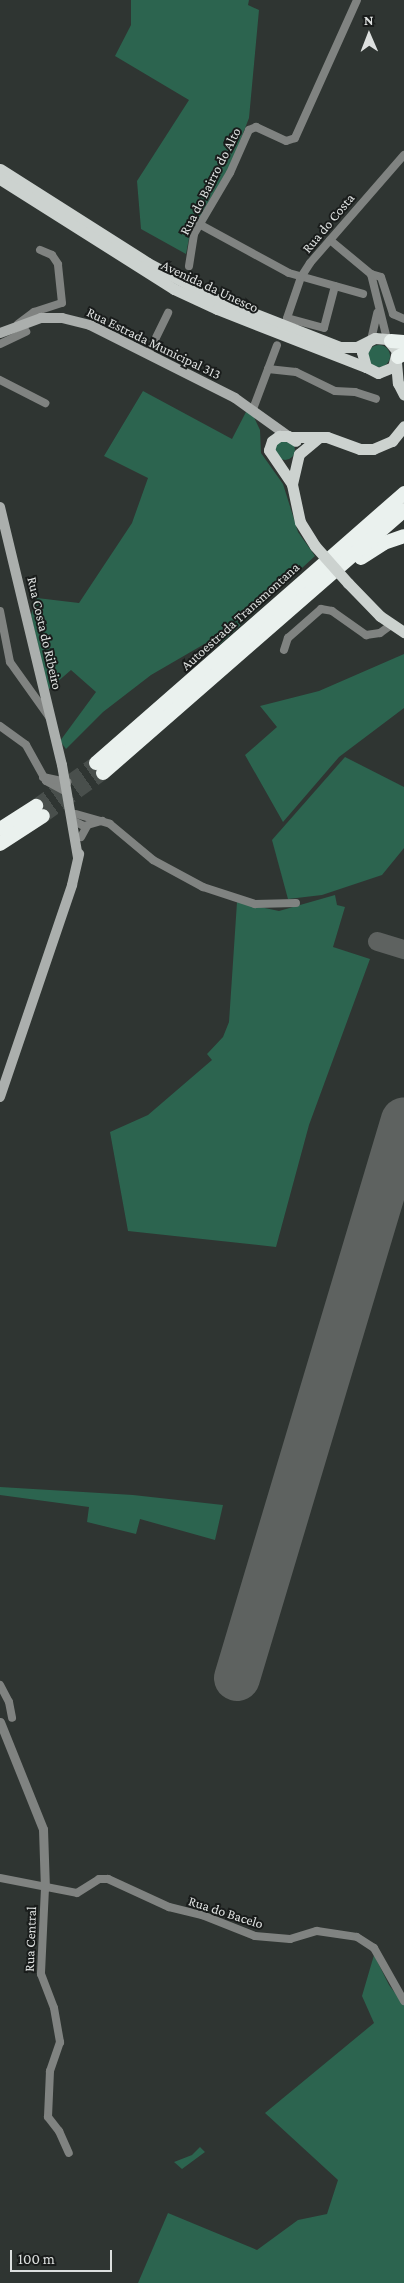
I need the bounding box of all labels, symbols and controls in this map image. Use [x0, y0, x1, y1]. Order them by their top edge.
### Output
north arrow [344, 10, 394, 60]
text: N [364, 12, 374, 28]
street label: Rua do Bairro do Alto [176, 125, 244, 237]
street label: Rua do Costa [298, 190, 358, 256]
street label: Avenida da Unesco [159, 256, 261, 316]
street label: Rua Estrada Municipal 313 [84, 303, 224, 383]
street label: Autoestrada Transmontana [177, 558, 303, 674]
street label: Rua Costa do Ribeiro [24, 575, 66, 691]
street label: Rua do Bacelo [186, 1892, 266, 1932]
street label: Rua Central [20, 1906, 40, 1972]
scale bar [12, 2240, 115, 2272]
text: 100 m [18, 2251, 55, 2267]

